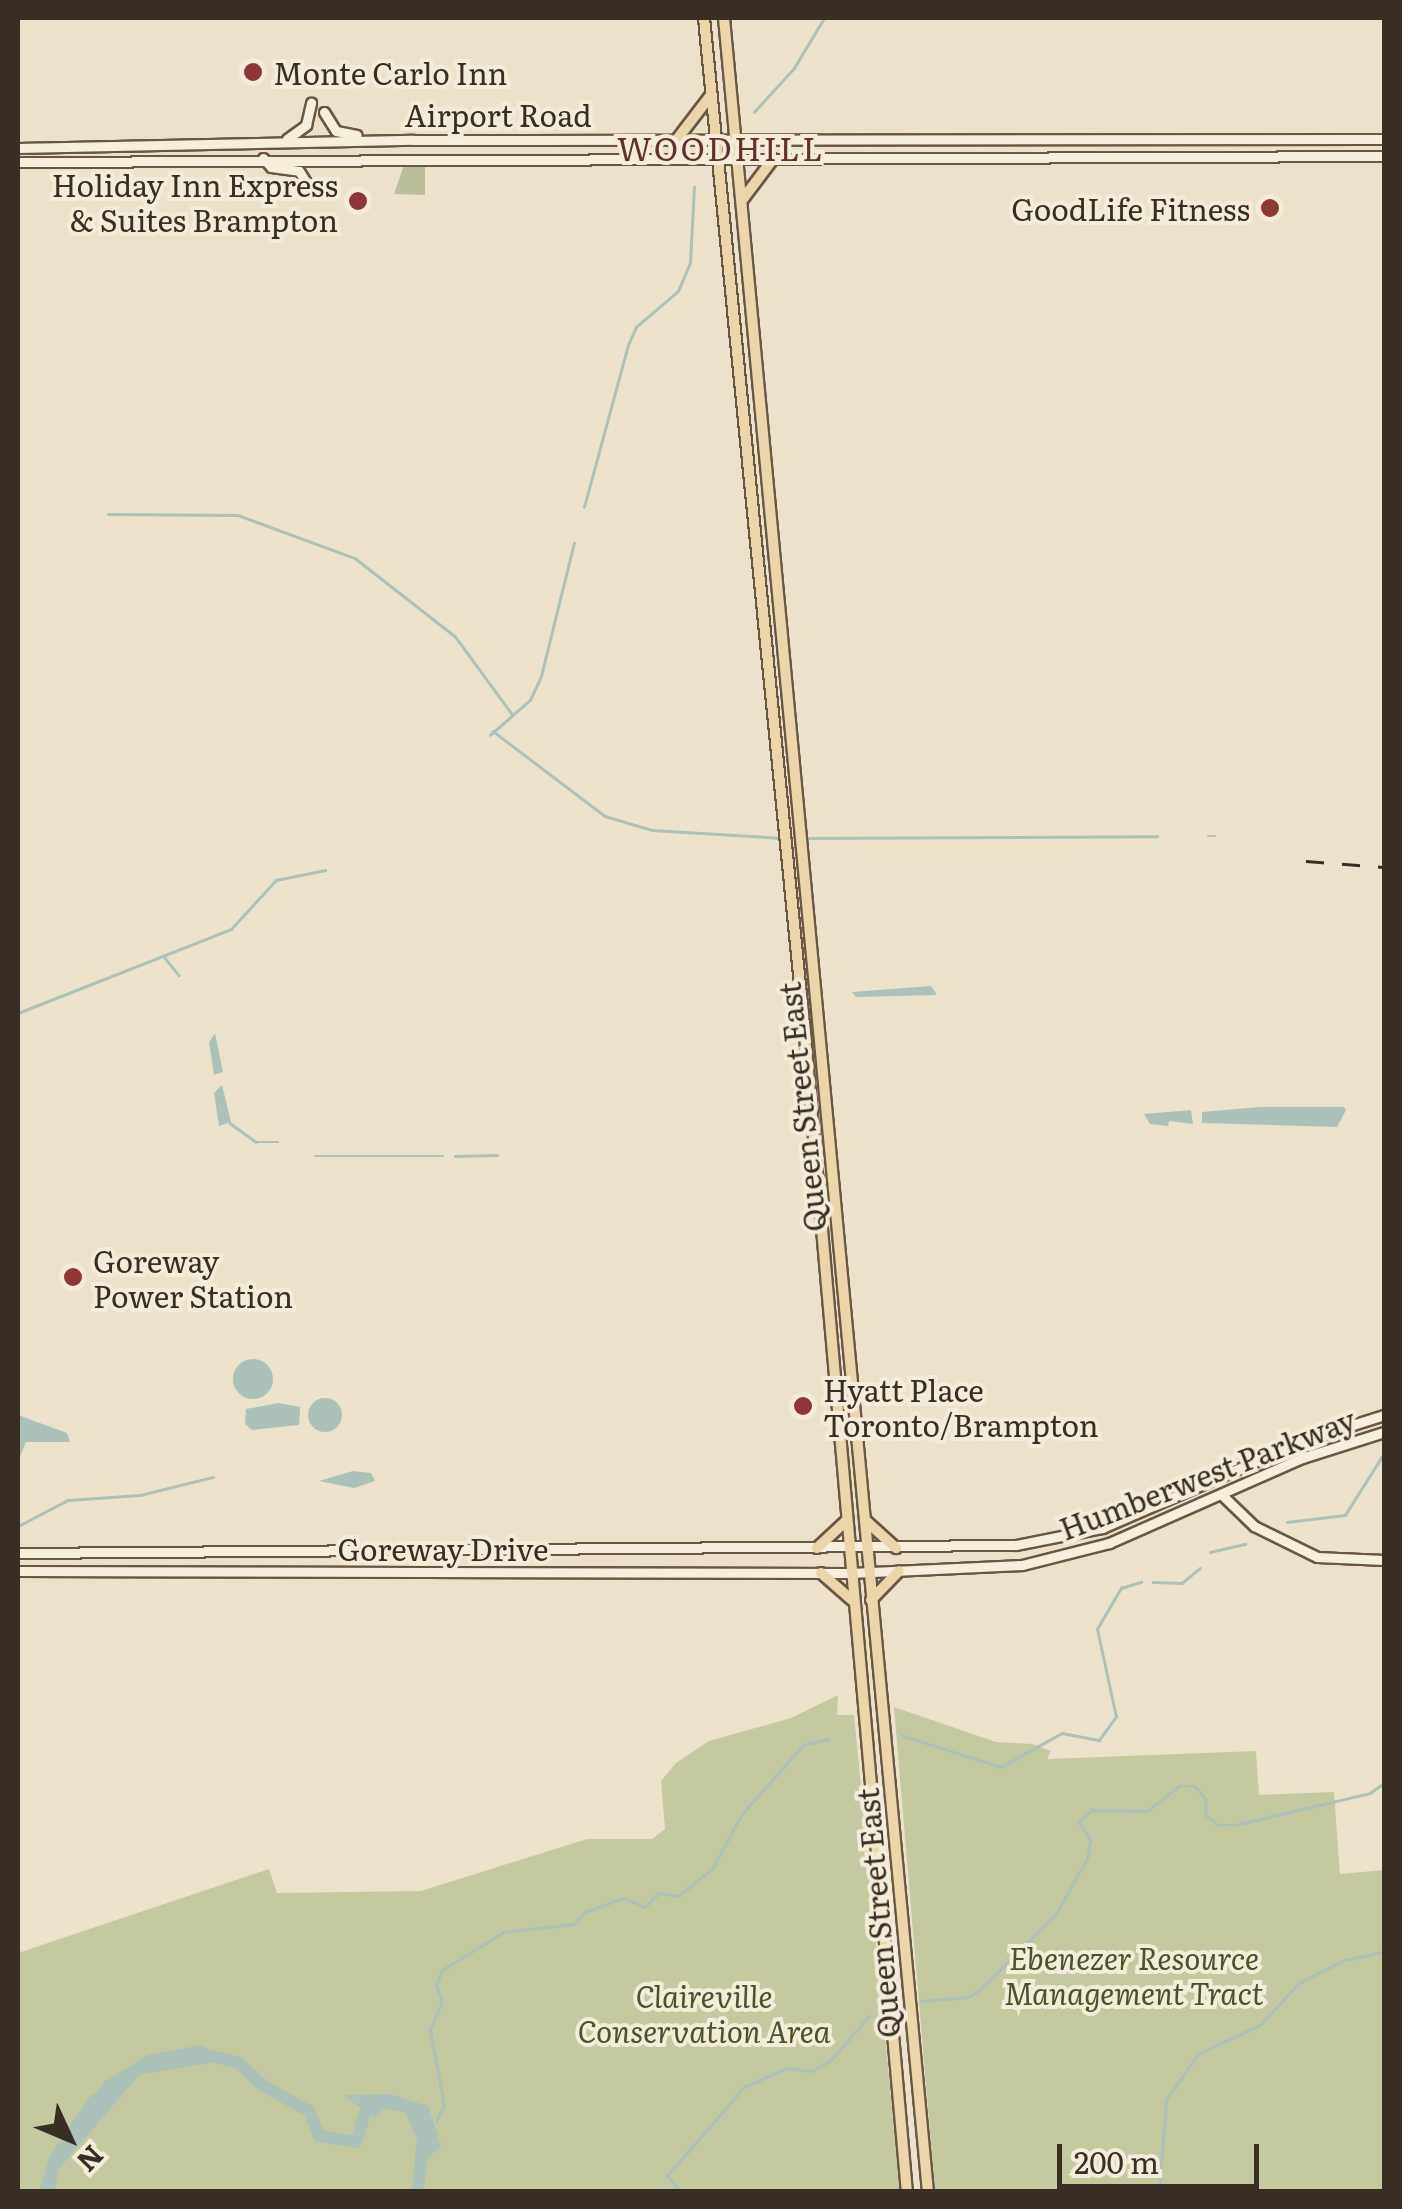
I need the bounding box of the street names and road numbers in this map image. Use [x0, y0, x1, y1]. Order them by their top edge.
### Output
street label: Airport Road [404, 96, 592, 132]
street label: Queen Street East [770, 980, 832, 1234]
street label: Humberwest Parkway [1054, 1400, 1360, 1546]
street label: Goreway Drive [337, 1530, 549, 1566]
street label: Queen Street East [848, 1787, 906, 2039]

